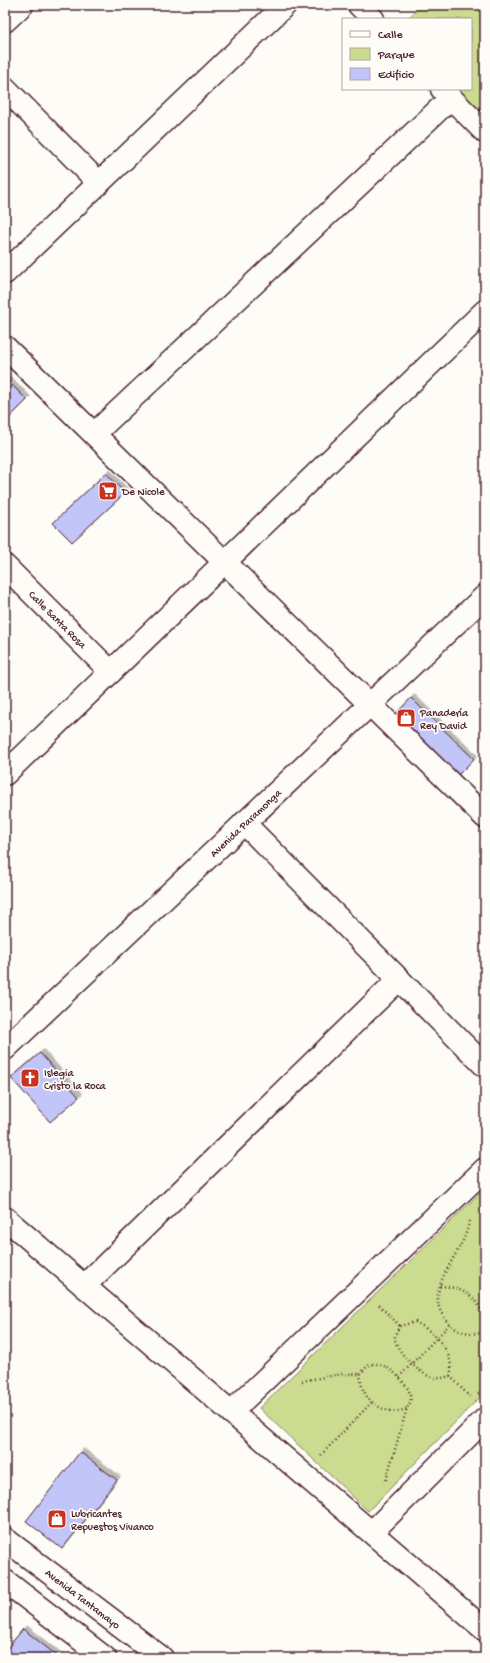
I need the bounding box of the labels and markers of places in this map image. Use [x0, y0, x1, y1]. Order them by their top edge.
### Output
supermarket icon: De Nicole [97, 480, 119, 502]
place label: De Nicole [121, 487, 165, 499]
shop icon: Panadería Rey David [395, 707, 417, 729]
place label: Panadería Rey David [419, 708, 469, 733]
church icon: Islegia Cristo la Roca [19, 1067, 41, 1089]
place label: Islegia Cristo la Roca [44, 1068, 106, 1093]
shop icon: Lubricantes Repuestos Vivanco [46, 1508, 68, 1530]
place label: Lubricantes Repuestos Vivanco [71, 1509, 154, 1534]

